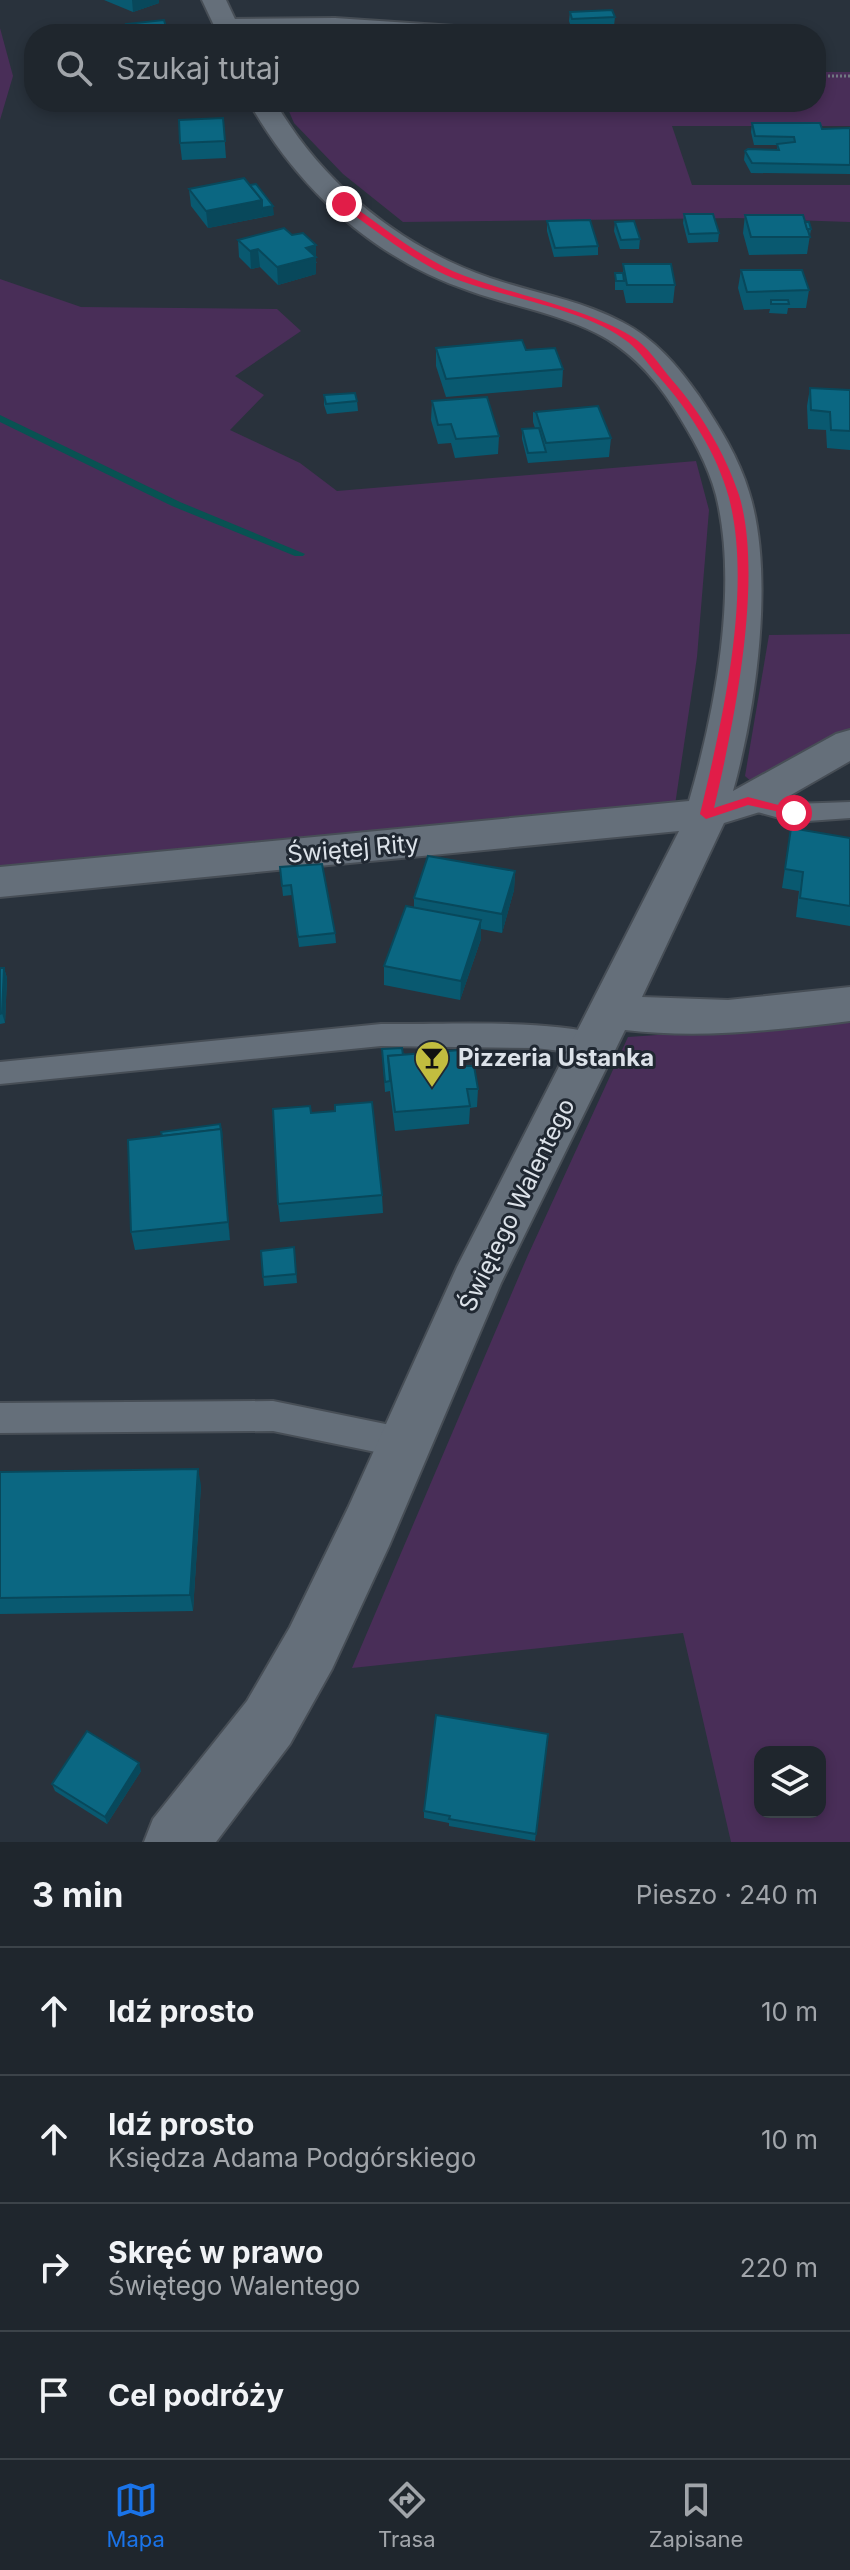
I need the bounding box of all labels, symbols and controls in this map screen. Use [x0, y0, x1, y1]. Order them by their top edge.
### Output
search box [24, 24, 826, 112]
icon: search [52, 46, 96, 90]
text: Szukaj tutaj [116, 50, 280, 86]
route end [326, 186, 362, 222]
route start [776, 795, 812, 831]
street label: Świętej Rity [286, 828, 420, 869]
bar icon: Pizzeria Ustanka [413, 1039, 451, 1089]
place label: Pizzeria Ustanka [458, 1043, 654, 1072]
street label: Świętego Walentego [452, 1094, 581, 1316]
map controls [754, 1746, 826, 1818]
button: layers [754, 1746, 826, 1818]
text: 3 min [32, 1874, 123, 1915]
text: Pieszo · 240 m [636, 1879, 818, 1910]
icon: ahead [32, 1989, 76, 2033]
text: Idź prosto [108, 1993, 254, 2029]
text: 10 m [761, 1996, 818, 2027]
text: Idź prosto [108, 2106, 254, 2142]
icon: ahead [32, 2117, 76, 2161]
text: 10 m [761, 2124, 818, 2155]
text: Księdza Adama Podgórskiego [108, 2142, 476, 2173]
text: Skręć w prawo [108, 2234, 323, 2270]
icon: right [32, 2245, 76, 2289]
text: 220 m [740, 2252, 818, 2283]
text: Świętego Walentego [108, 2270, 360, 2301]
icon: arrive [32, 2373, 76, 2417]
text: Cel podróży [108, 2377, 284, 2413]
tab: Mapa [107, 2478, 165, 2552]
tab: Trasa [378, 2478, 436, 2552]
tab: Zapisane [649, 2478, 743, 2552]

